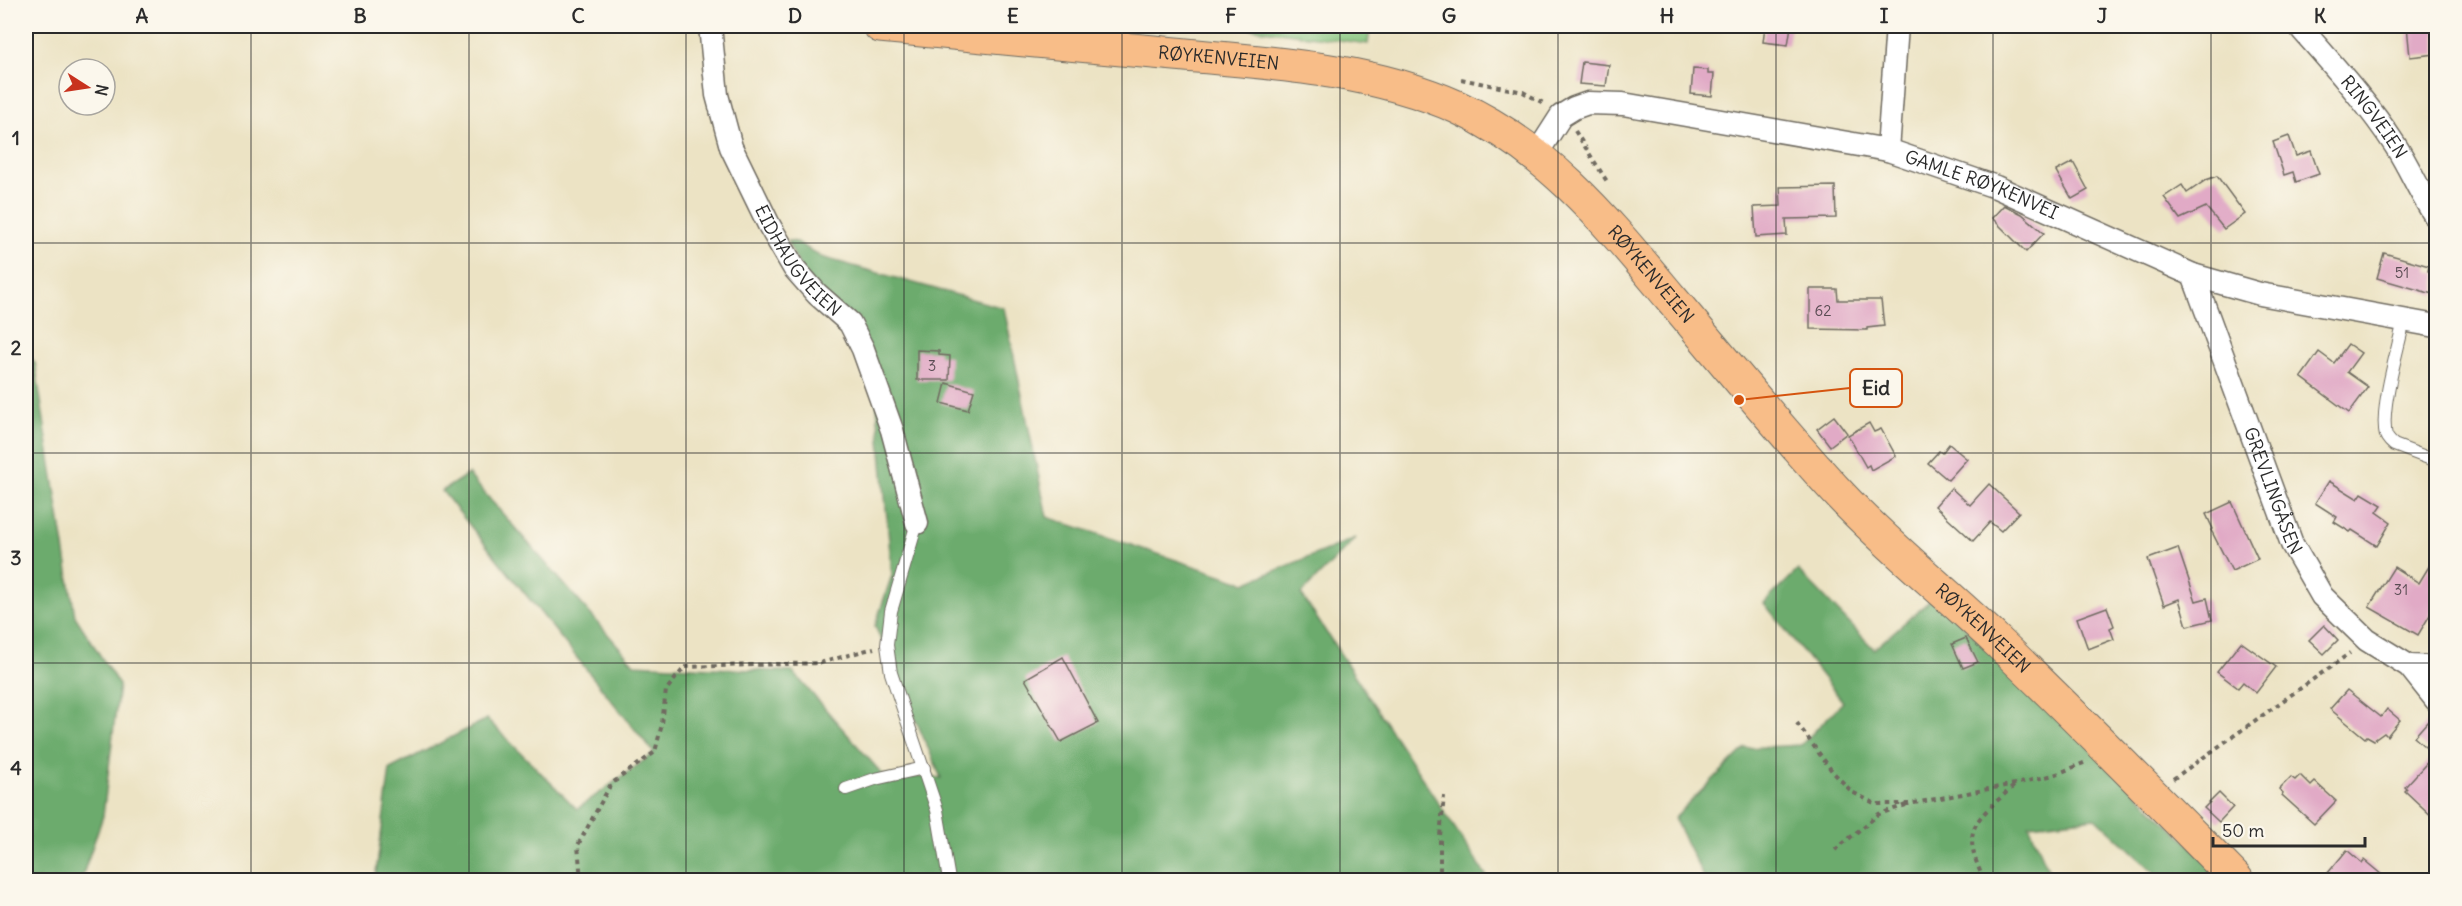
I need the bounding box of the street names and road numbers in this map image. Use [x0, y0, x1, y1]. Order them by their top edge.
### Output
street label: RØYKENVEIEN [1157, 40, 1280, 75]
street label: RINGVEIEN [2336, 71, 2412, 162]
street label: GAMLE RØYKENVEI [1902, 145, 2062, 224]
street label: EIDHAUGVEIEN [750, 201, 846, 321]
street label: RØYKENVEIEN [1603, 220, 1699, 328]
street label: GREVLINGÅSEN [2239, 424, 2308, 558]
street label: RØYKENVEIEN [1931, 578, 2035, 678]

